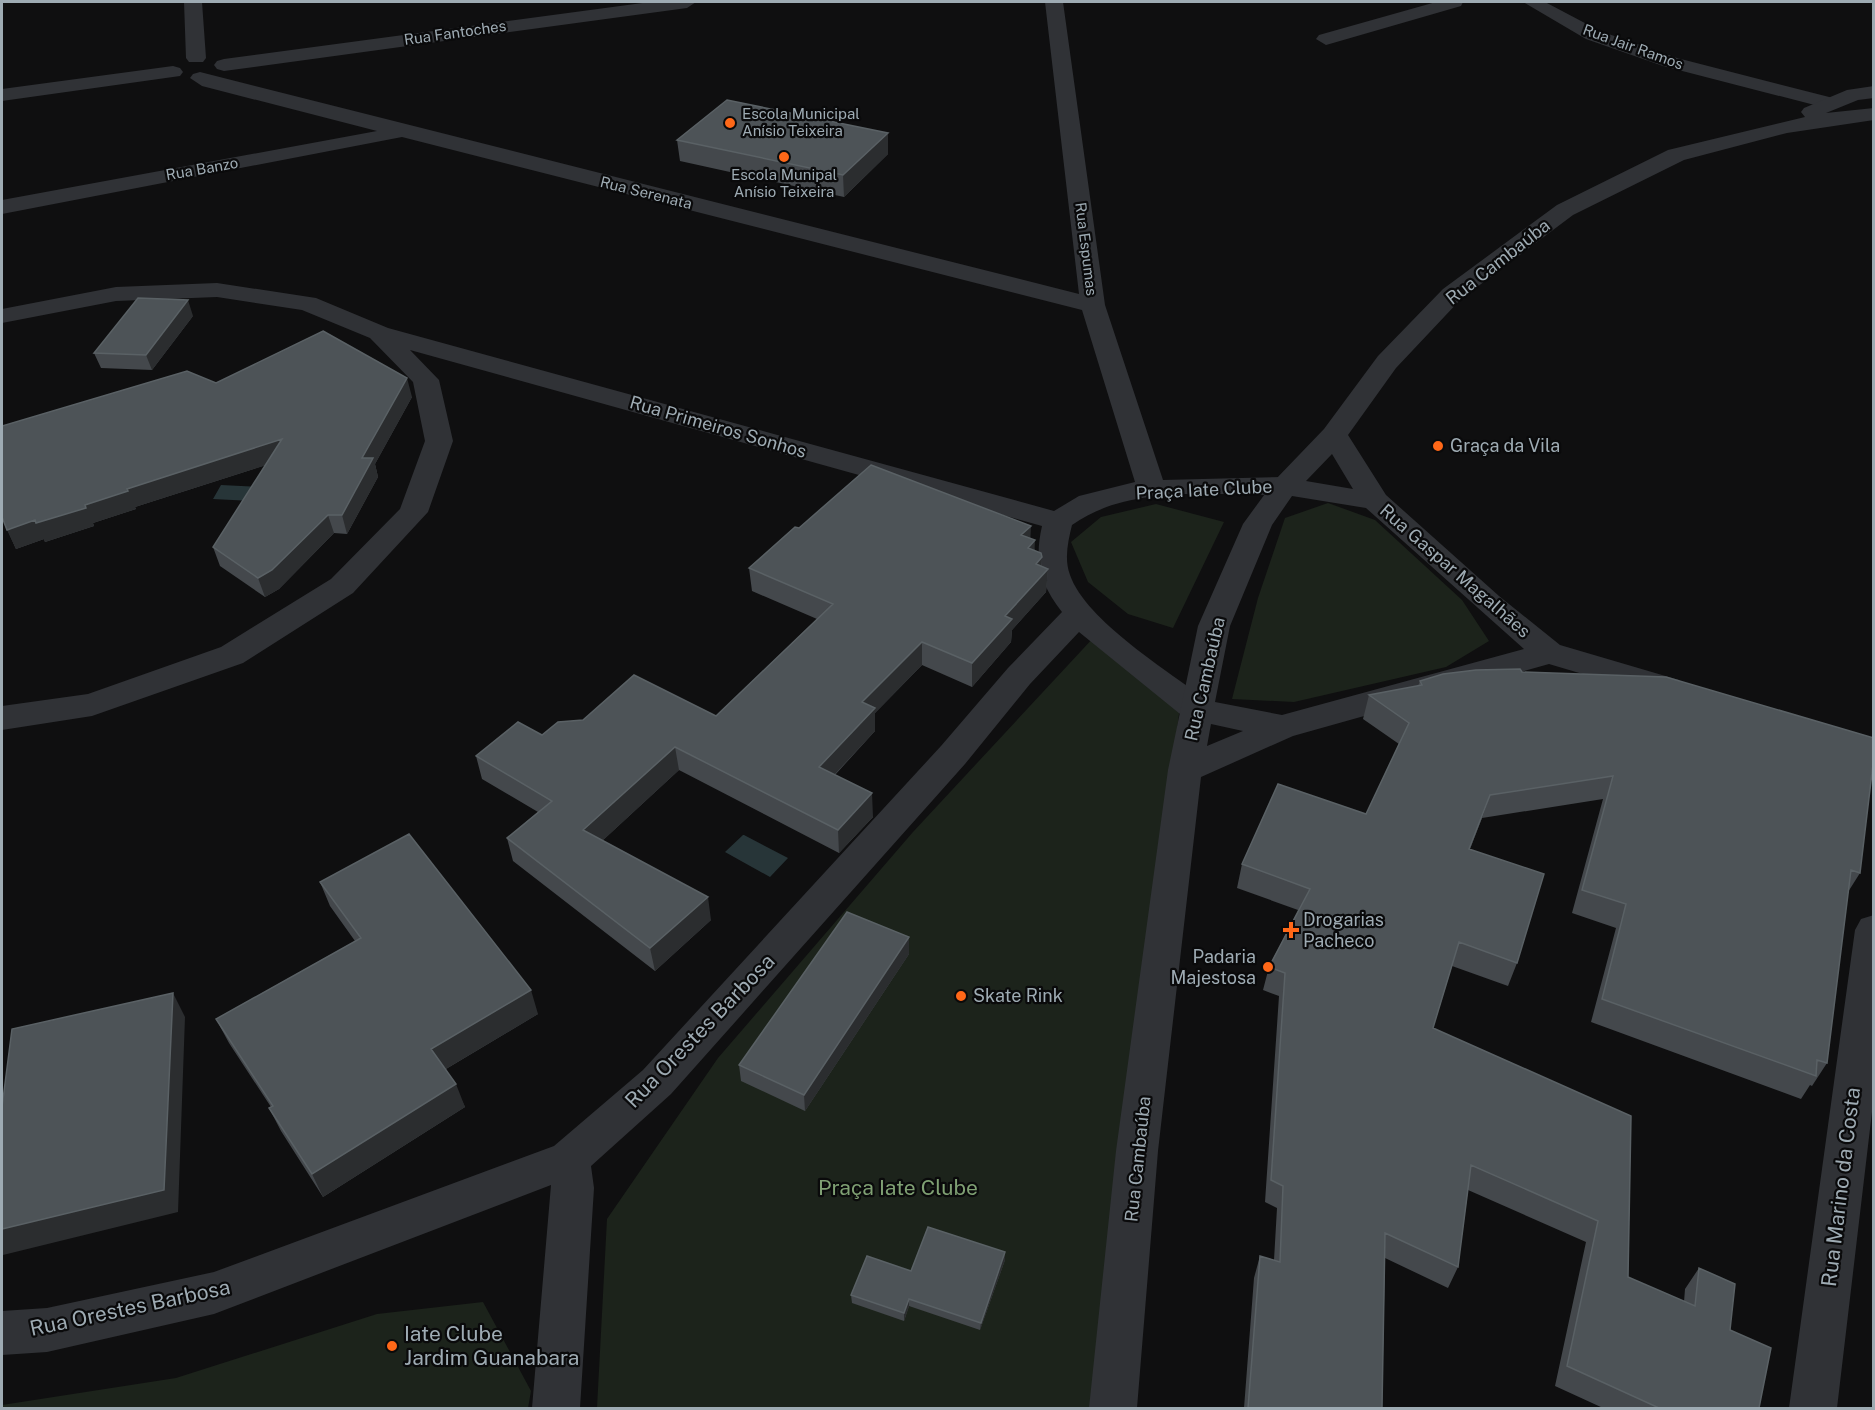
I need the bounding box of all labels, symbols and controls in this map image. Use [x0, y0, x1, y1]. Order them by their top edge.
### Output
street label: Rua Fantoches [403, 17, 507, 48]
street label: Rua Jair Ramos [1581, 21, 1686, 73]
place label: Escola Municipal Anísio Teixeira [742, 105, 860, 139]
marker: Escola Municipal Anísio Teixeira [723, 116, 737, 130]
marker: Escola Munipal Anísio Teixeira [777, 150, 791, 164]
street label: Rua Banzo [164, 154, 239, 183]
place label: Escola Munipal Anísio Teixeira [731, 166, 837, 200]
street label: Rua Serenata [598, 173, 694, 212]
street label: Rua Espumas [1072, 201, 1101, 297]
street label: Rua Cambaúba [1441, 214, 1554, 309]
street label: Rua Primeiros Sonhos [627, 391, 809, 462]
place label: Graça da Vila [1450, 435, 1560, 456]
marker: Graça da Vila [1431, 439, 1445, 453]
street label: Praça Iate Clube [1135, 475, 1273, 504]
street label: Rua Gaspar Magalhães [1376, 500, 1535, 642]
street label: Rua Cambaúba [1180, 615, 1229, 743]
place label: Drogarias Pacheco [1303, 909, 1384, 951]
marker: Drogarias Pacheco [1284, 923, 1298, 937]
place label: Padaria Majestosa [1170, 946, 1256, 988]
street label: Rua Orestes Barbosa [620, 948, 780, 1113]
marker: Padaria Majestosa [1261, 960, 1275, 974]
place label: Skate Rink [973, 985, 1063, 1006]
marker: Skate Rink [954, 989, 968, 1003]
street label: Rua Marino da Costa [1816, 1086, 1865, 1288]
street label: Rua Cambaúba [1120, 1095, 1155, 1223]
park label: Praça Iate Clube [818, 1175, 978, 1200]
street label: Rua Orestes Barbosa [27, 1274, 232, 1341]
place label: Iate Clube Jardim Guanabara [404, 1321, 579, 1370]
marker: Iate Clube Jardim Guanabara [385, 1339, 399, 1353]

